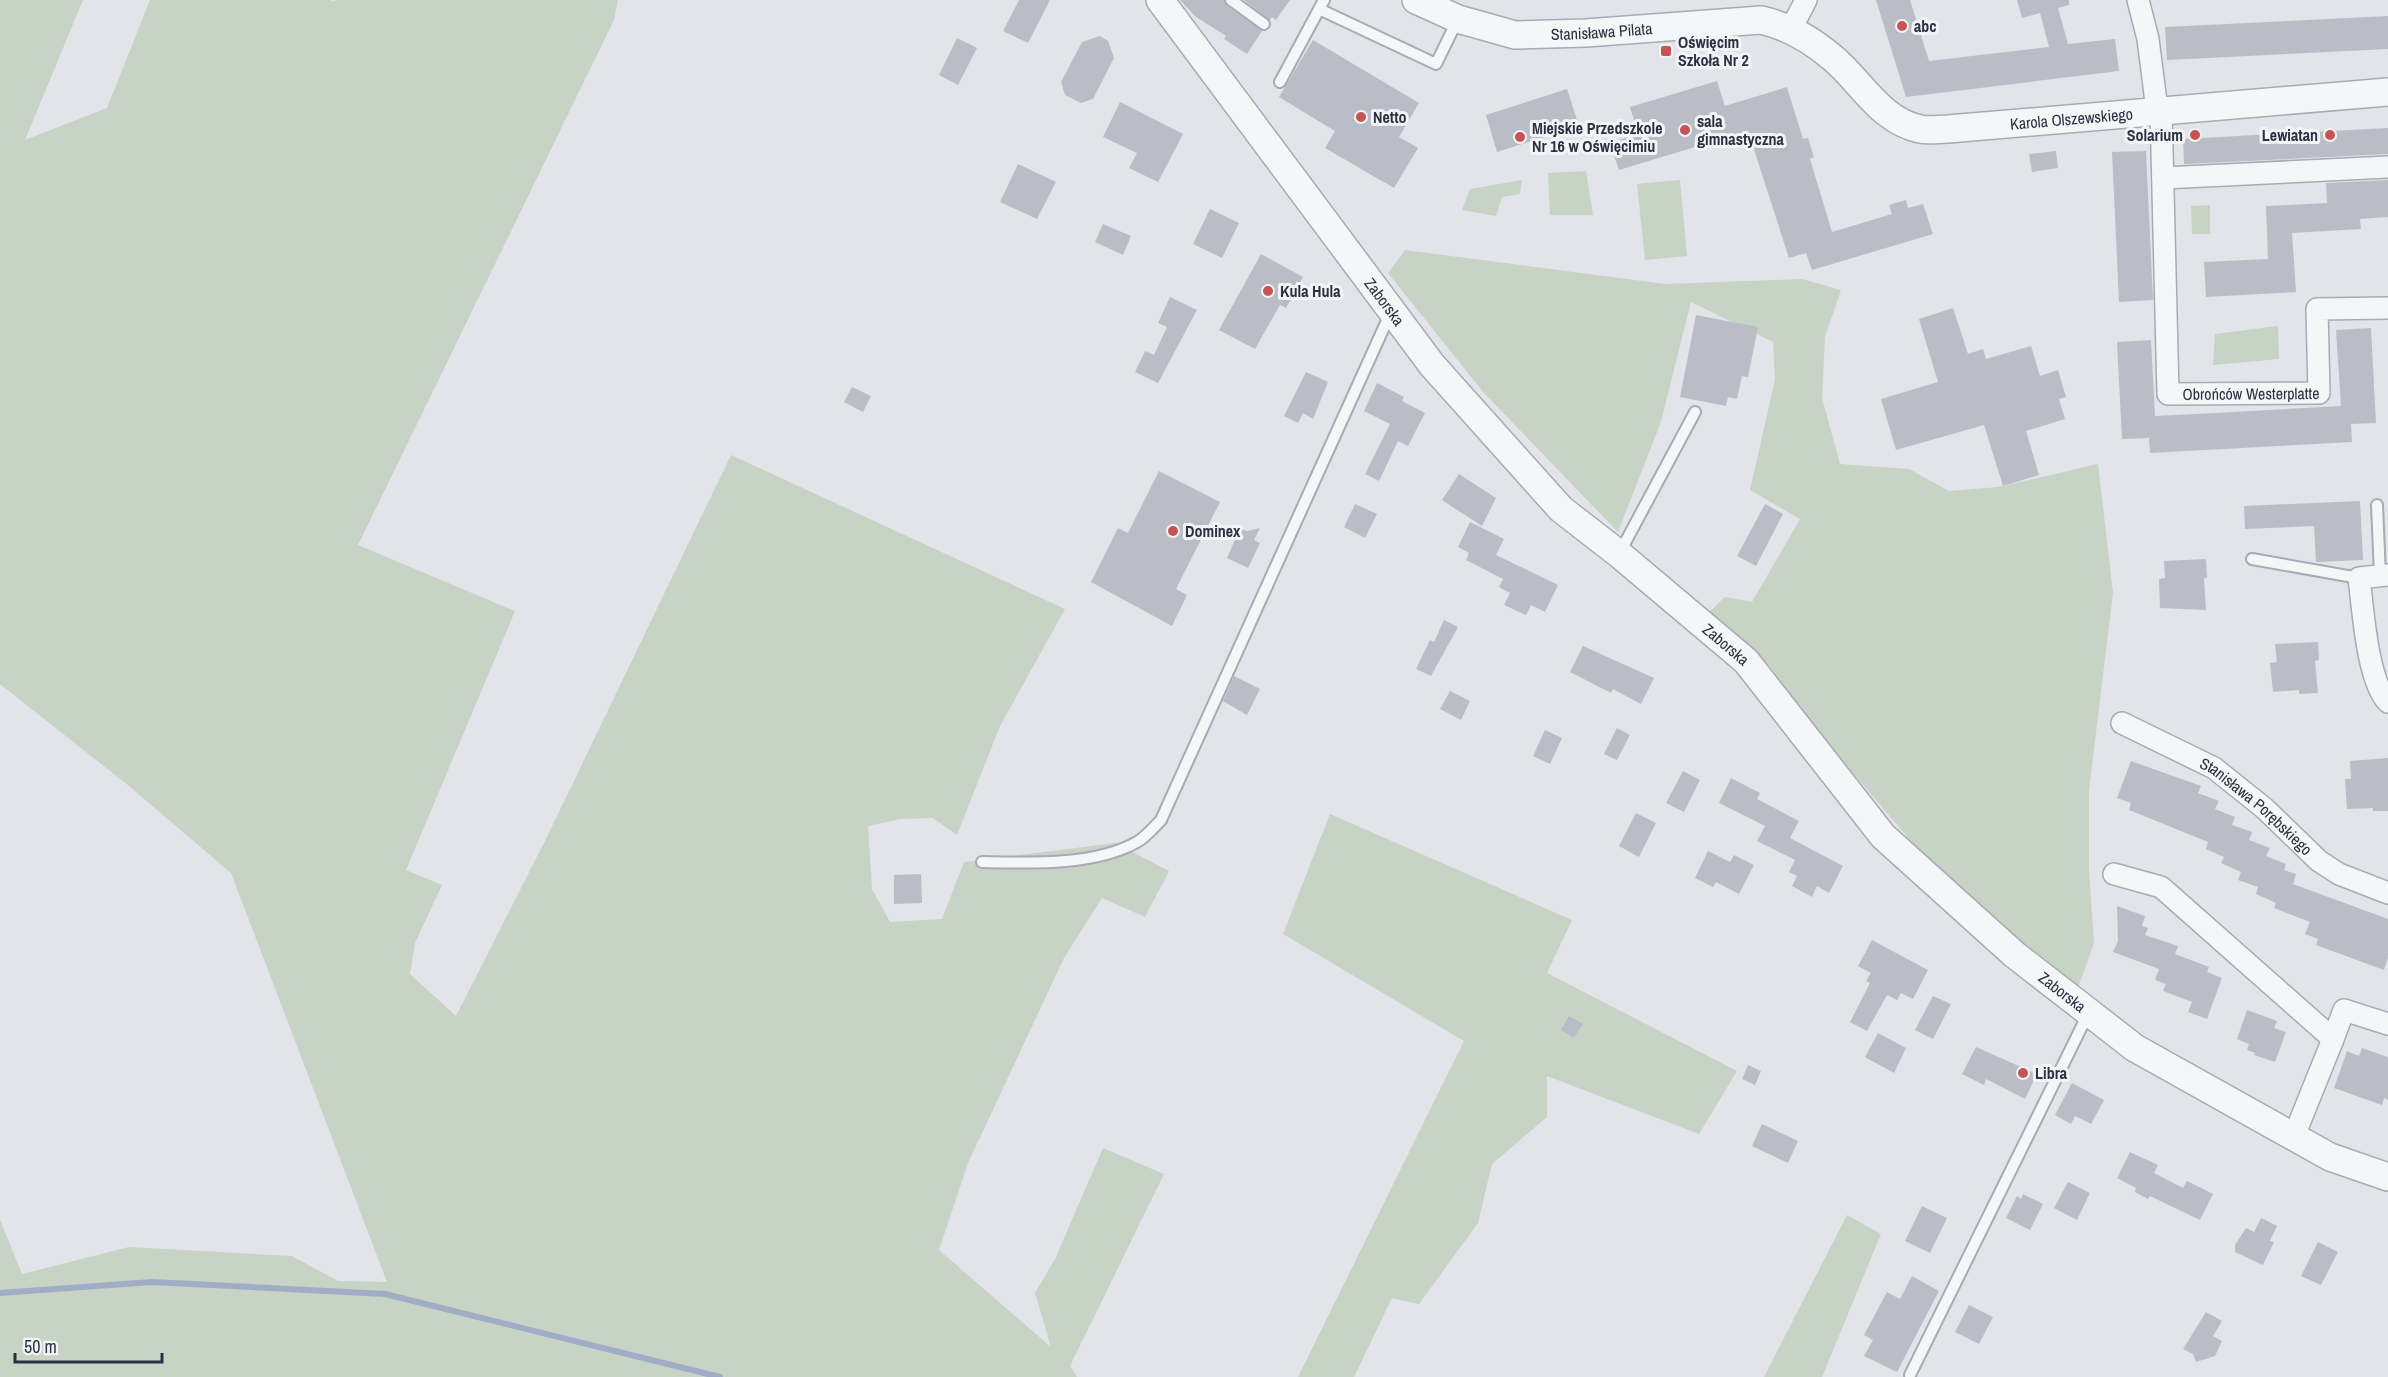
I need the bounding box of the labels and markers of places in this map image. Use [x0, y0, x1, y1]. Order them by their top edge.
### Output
place label: abc [1914, 15, 1937, 37]
marker: abc [1895, 19, 1909, 33]
place label: Oświęcim Szkoła Nr 2 [1678, 31, 1749, 71]
marker: Oświęcim Szkoła Nr 2 [1659, 44, 1673, 58]
place label: Netto [1373, 106, 1407, 128]
marker: Netto [1354, 110, 1368, 124]
place label: sala gimnastyczna [1697, 110, 1784, 150]
place label: Miejskie Przedszkole Nr 16 w Oświęcimiu [1532, 117, 1663, 157]
marker: sala gimnastyczna [1678, 123, 1692, 137]
place label: Solarium [2127, 124, 2183, 146]
place label: Lewiatan [2262, 124, 2318, 146]
marker: Solarium [2188, 128, 2202, 142]
marker: Lewiatan [2323, 128, 2337, 142]
marker: Miejskie Przedszkole Nr 16 w Oświęcimiu [1513, 130, 1527, 144]
place label: Kula Hula [1280, 280, 1341, 302]
marker: Kula Hula [1261, 284, 1275, 298]
place label: Dominex [1185, 520, 1241, 542]
marker: Dominex [1166, 524, 1180, 538]
place label: Libra [2035, 1062, 2068, 1084]
marker: Libra [2016, 1066, 2030, 1080]

